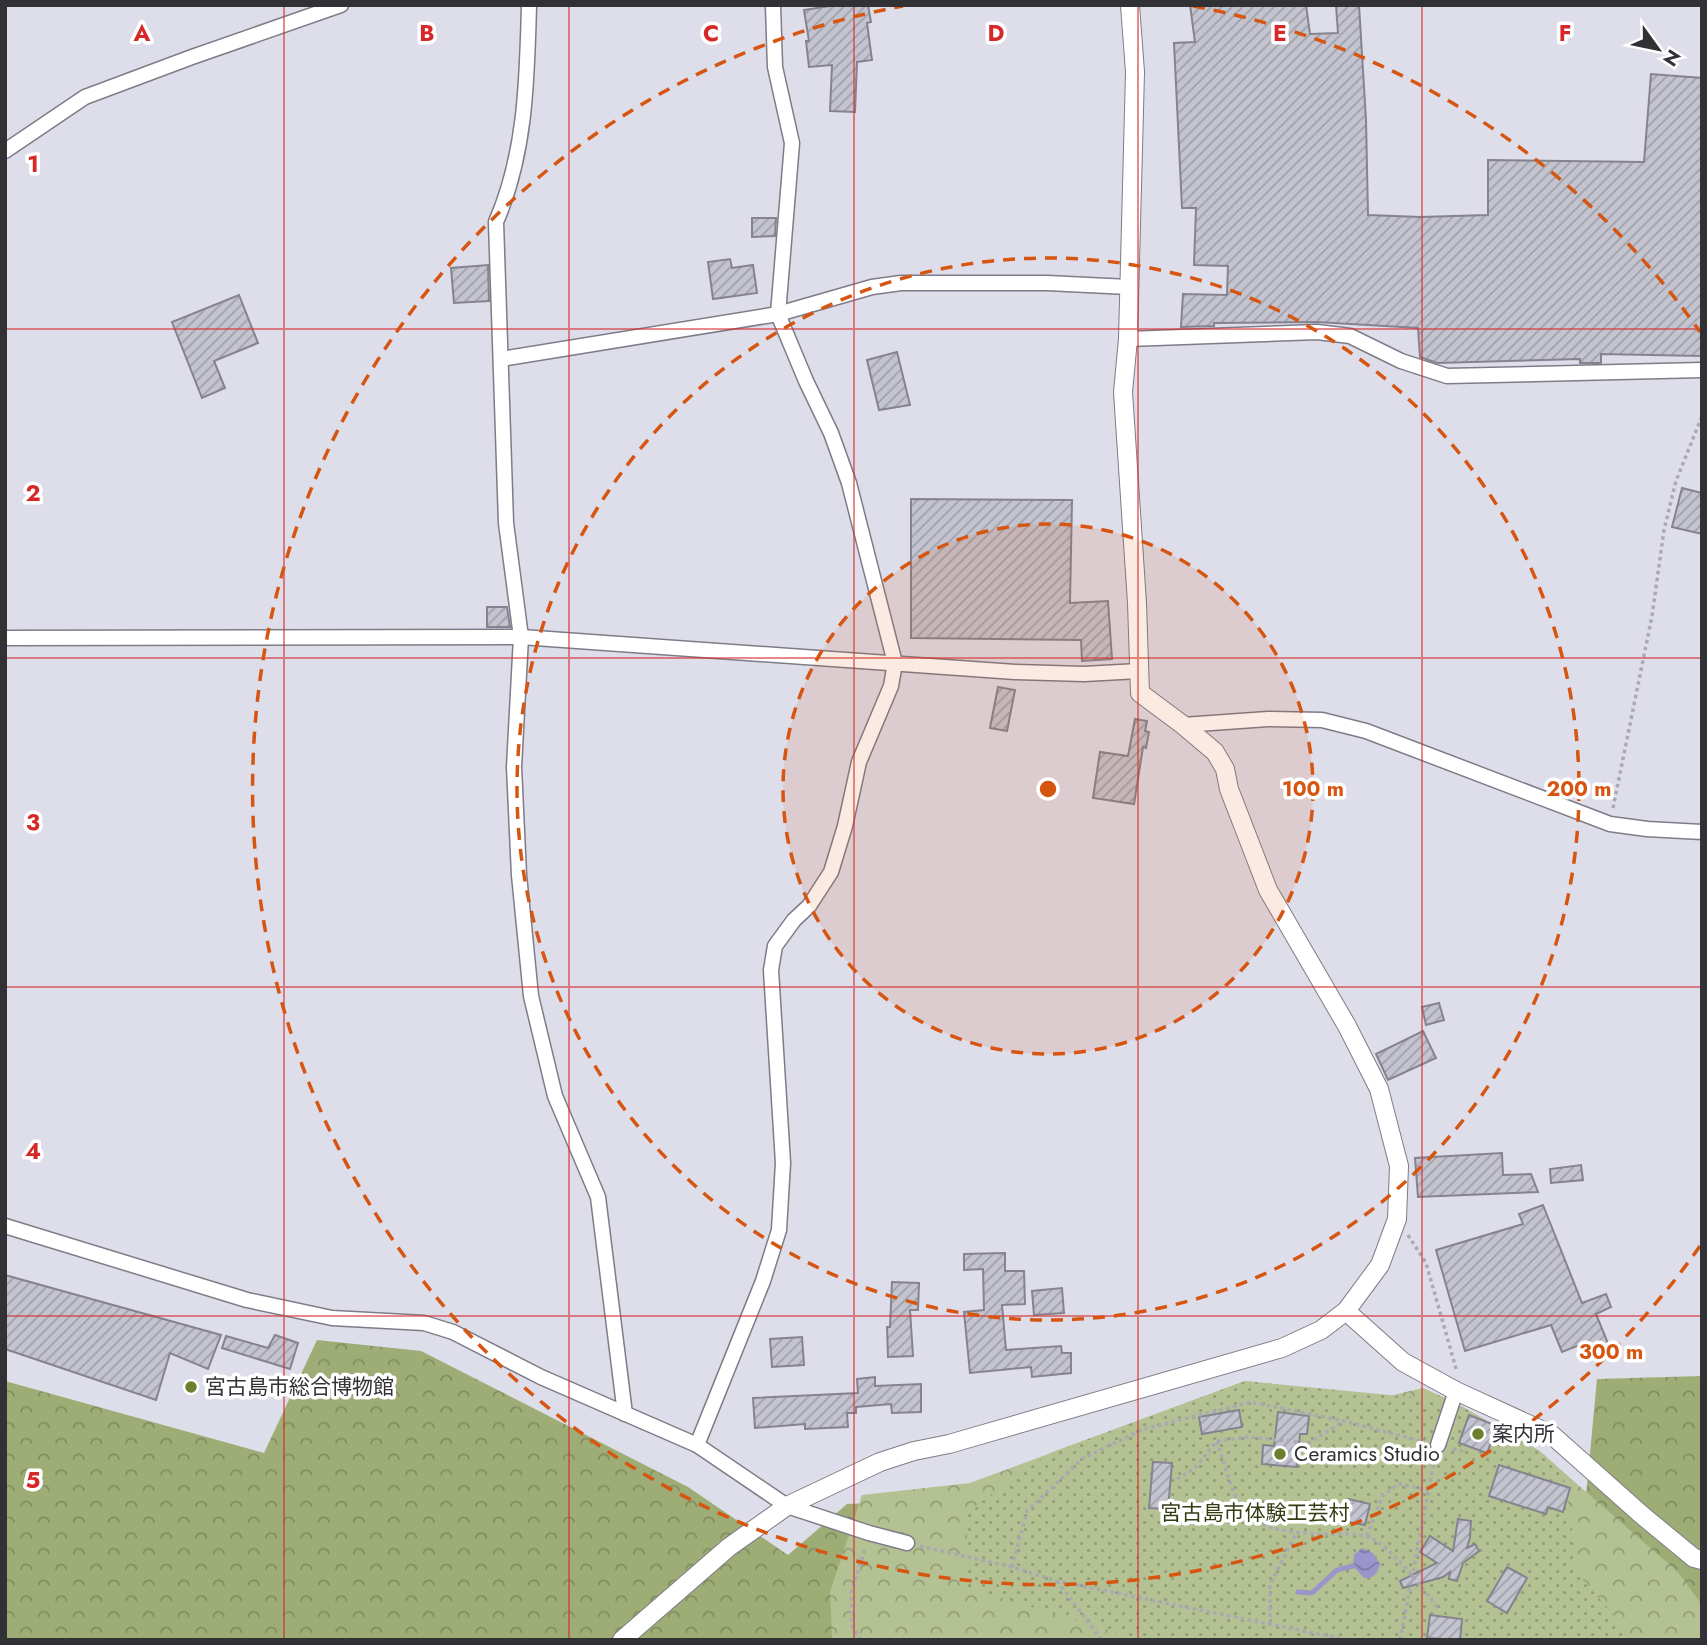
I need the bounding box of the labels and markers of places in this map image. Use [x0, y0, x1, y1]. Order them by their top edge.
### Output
centre of rings [1036, 777, 1060, 801]
place label: 宮古島市総合博物館 [205, 1372, 394, 1402]
marker: 宮古島市総合博物館 [183, 1379, 199, 1395]
place label: 案内所 [1492, 1419, 1555, 1449]
marker: 案内所 [1470, 1426, 1486, 1442]
place label: Ceramics Studio [1294, 1439, 1440, 1469]
marker: Ceramics Studio [1272, 1446, 1288, 1462]

